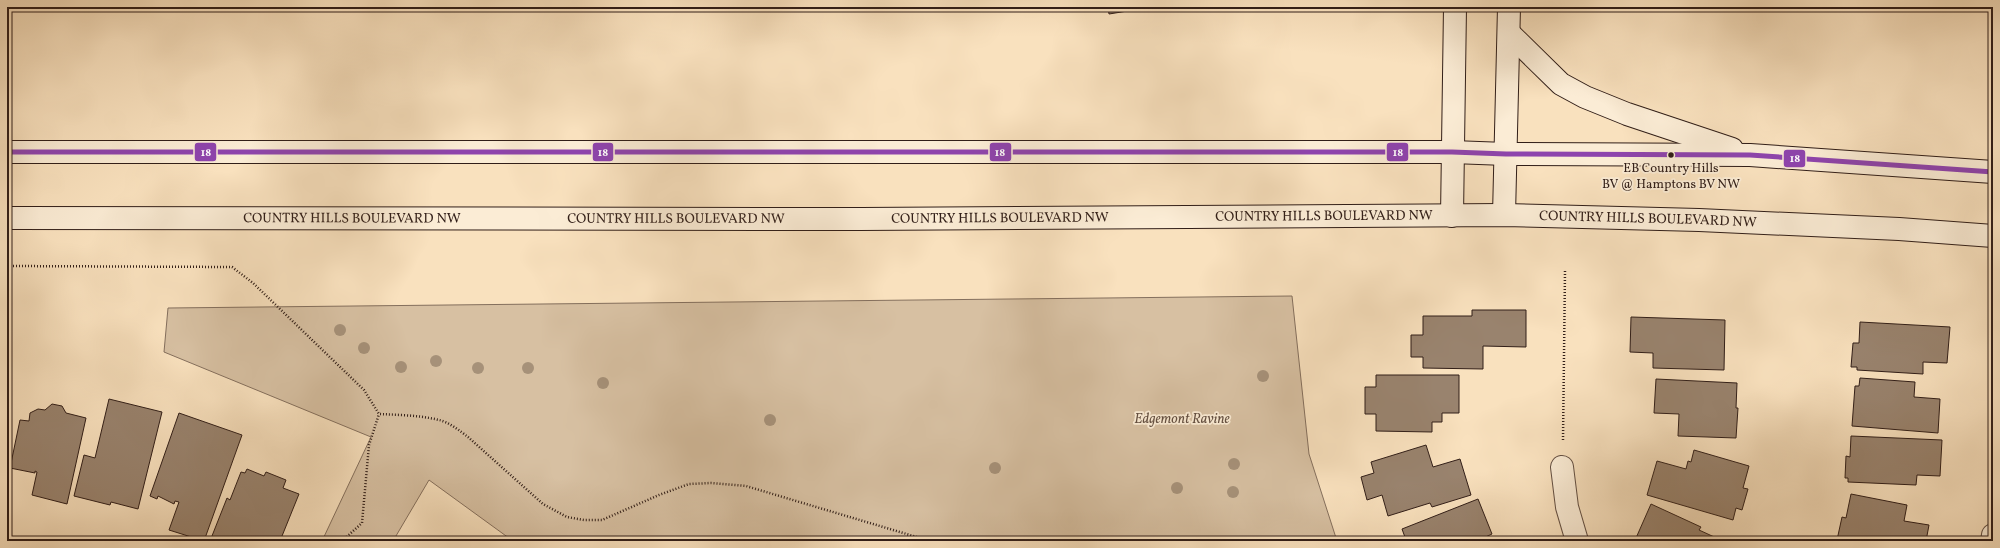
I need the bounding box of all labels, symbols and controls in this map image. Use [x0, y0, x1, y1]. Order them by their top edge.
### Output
line badge: 18 [194, 142, 217, 162]
line badge: 18 [592, 142, 614, 162]
line badge: 18 [989, 142, 1012, 162]
line badge: 18 [1386, 142, 1409, 162]
text: 18 [201, 146, 211, 161]
text: 18 [598, 146, 608, 161]
text: 18 [995, 146, 1005, 161]
text: 18 [1393, 146, 1403, 161]
line badge: 18 [1783, 149, 1806, 168]
marker: EB Country Hills BV @ Hamptons BV NW [1666, 150, 1676, 160]
text: 18 [1790, 152, 1800, 167]
place label: EB Country Hills BV @ Hamptons BV NW [1602, 160, 1740, 194]
street label: COUNTRY HILLS BOULEVARD NW [1215, 206, 1433, 226]
street label: COUNTRY HILLS BOULEVARD NW [1539, 206, 1757, 232]
street label: COUNTRY HILLS BOULEVARD NW [891, 208, 1109, 228]
street label: COUNTRY HILLS BOULEVARD NW [243, 209, 461, 228]
street label: COUNTRY HILLS BOULEVARD NW [567, 209, 785, 228]
park label: Edgemont Ravine [1134, 410, 1230, 429]

